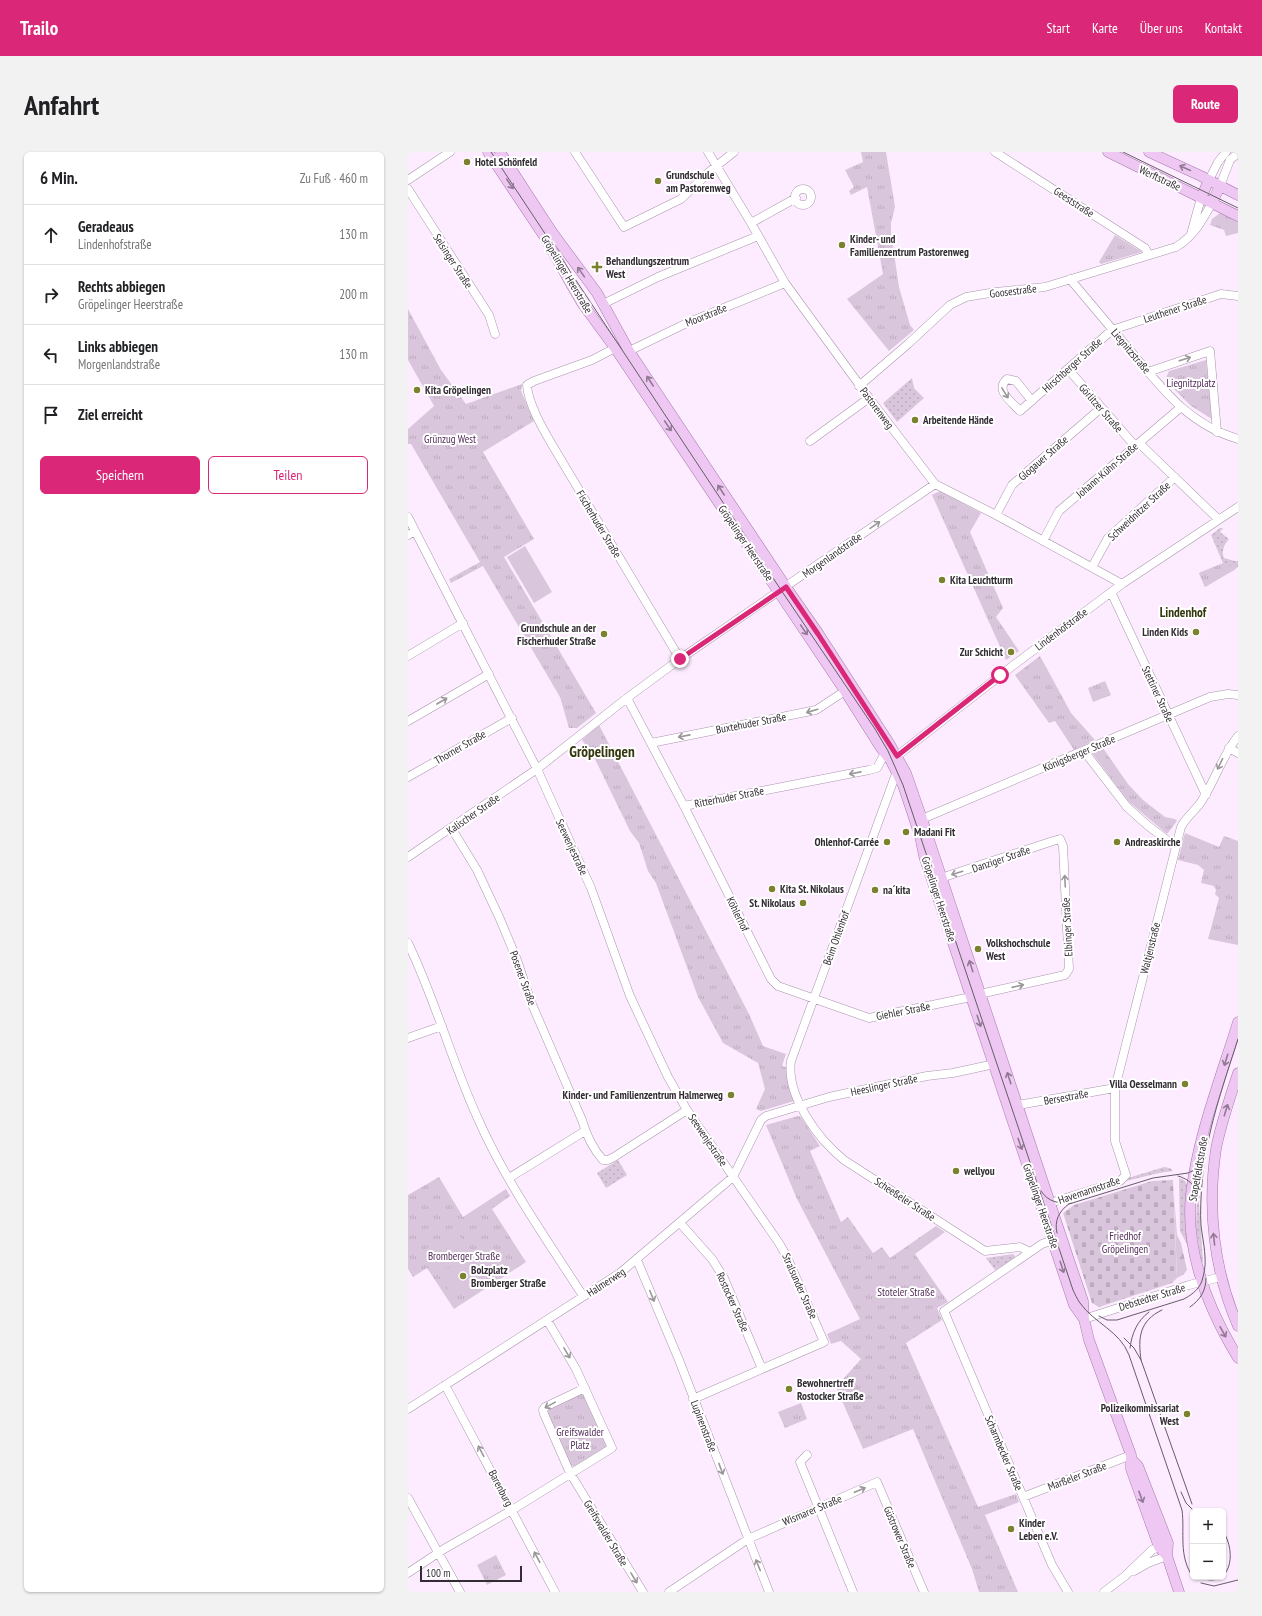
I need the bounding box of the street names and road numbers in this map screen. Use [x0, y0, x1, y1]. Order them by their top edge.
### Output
street label: Werftstraße [1137, 162, 1183, 194]
street label: Geeststraße [1051, 184, 1097, 220]
street label: Selsinger Straße [430, 231, 476, 291]
street label: Gröpelinger Heerstraße [538, 232, 596, 316]
street label: Goosestraße [989, 281, 1038, 301]
street label: Leuthener Straße [1142, 292, 1209, 326]
street label: Moorstraße [683, 300, 729, 330]
street label: Liegnitzstraße [1108, 326, 1154, 377]
street label: Hirschberger Straße [1039, 334, 1105, 396]
street label: Görlitzer Straße [1076, 381, 1126, 436]
street label: Pastorenweg [857, 384, 897, 432]
street label: Glogauer Straße [1015, 432, 1071, 483]
street label: Johann-Kühn-Straße [1072, 439, 1141, 501]
street label: Schweidnitzer Straße [1105, 478, 1174, 544]
street label: Fischerhuder Straße [573, 488, 625, 561]
street label: Gröpelinger Heerstraße [715, 502, 777, 584]
street label: Morgenlandstraße [800, 529, 865, 581]
street label: Lindenhofstraße [1032, 604, 1090, 653]
street label: Stettiner Straße [1139, 664, 1177, 725]
street label: Buxtehuder Straße [715, 709, 788, 737]
street label: Thorner Straße [432, 726, 489, 767]
street label: Königsberger Straße [1041, 731, 1118, 775]
street label: Ritterhuder Straße [693, 783, 765, 811]
street label: Kalischer Straße [444, 790, 503, 838]
street label: Seewenjestraße [553, 817, 591, 878]
street label: Danziger Straße [970, 842, 1033, 876]
street label: Gröpelinger Heerstraße [919, 855, 960, 944]
street label: Köhlerhof [724, 894, 753, 935]
street label: Elbinger Straße [1058, 897, 1076, 957]
street label: Beim Ohlenhof [820, 908, 853, 967]
street label: Waltjenstraße [1137, 920, 1163, 975]
street label: Posener Straße [507, 949, 540, 1008]
street label: Giehler Straße [875, 999, 932, 1023]
street label: Heeslinger Straße [849, 1071, 919, 1099]
street label: Bersestraße [1043, 1086, 1090, 1108]
street label: Seewenjestraße [685, 1111, 731, 1169]
street label: Stapelfeldtstraße [1185, 1135, 1211, 1203]
street label: Gröpelinger Heerstraße [1020, 1162, 1062, 1251]
street label: Havemannstraße [1056, 1173, 1122, 1207]
street label: Scheeßeler Straße [872, 1174, 938, 1224]
street label: Stralsunder Straße [779, 1251, 821, 1322]
street label: Halmerweg [584, 1264, 628, 1300]
street label: Rostocker Straße [714, 1270, 753, 1335]
street label: Debstedter Straße [1117, 1280, 1187, 1314]
street label: Lupinenstraße [688, 1398, 720, 1454]
street label: Scharmbecker Straße [982, 1413, 1026, 1493]
street label: Marßeler Straße [1046, 1458, 1109, 1494]
street label: Barenburg [486, 1467, 517, 1509]
street label: Wismarer Straße [780, 1491, 844, 1529]
street label: Greifswalder Straße [581, 1497, 632, 1569]
street label: Güstrower Straße [881, 1504, 920, 1571]

